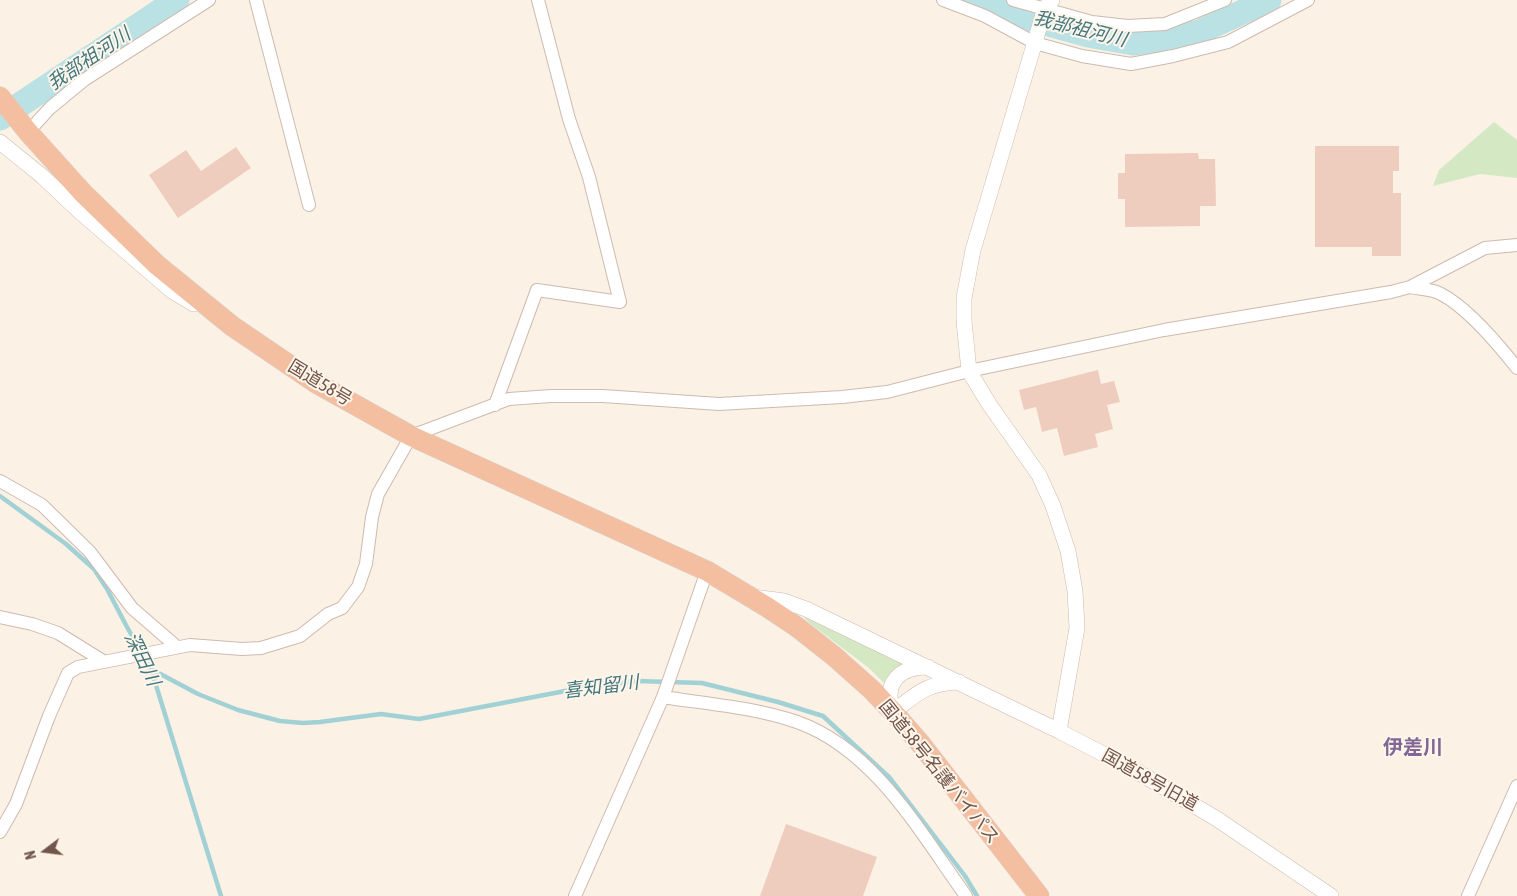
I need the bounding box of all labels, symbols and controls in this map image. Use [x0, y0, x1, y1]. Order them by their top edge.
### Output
water label: 我部祖河川 [1031, 6, 1129, 52]
water label: 我部祖河川 [43, 23, 135, 95]
street label: 国道58号 [284, 355, 356, 411]
water label: 深田川 [119, 628, 165, 690]
water label: 喜知留川 [562, 671, 640, 703]
street label: 国道58号名護バイパス [874, 696, 1004, 848]
district label: 伊差川 [1383, 736, 1443, 760]
street label: 国道58号旧道 [1098, 745, 1202, 815]
north arrow [20, 826, 70, 876]
text: N [22, 849, 39, 861]

